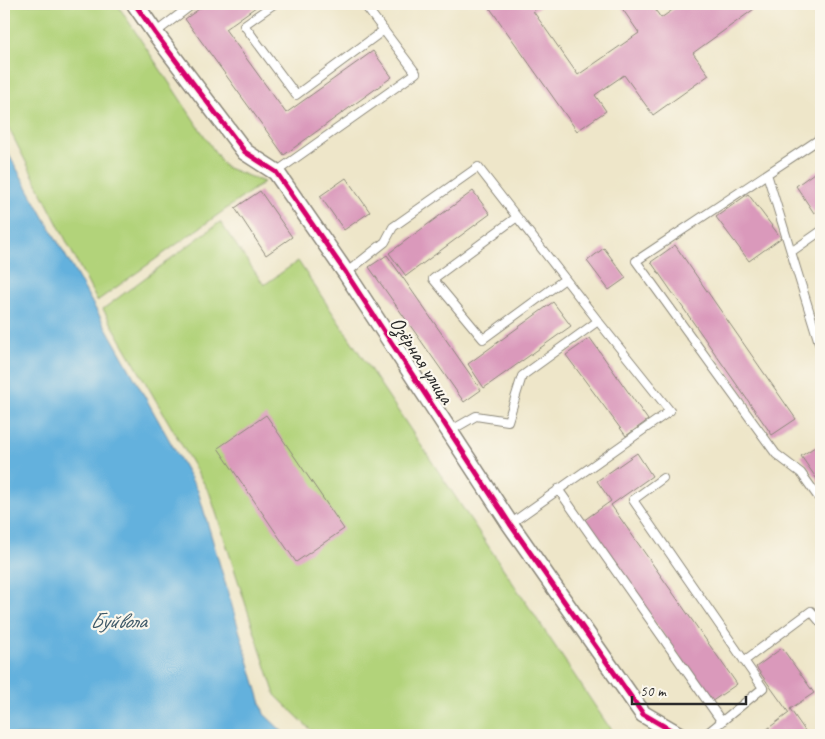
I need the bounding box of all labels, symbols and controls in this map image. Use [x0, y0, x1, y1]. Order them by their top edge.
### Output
street label: Озёрная улица [383, 311, 461, 410]
water label: Буйвола [90, 607, 148, 635]
scale bar [632, 674, 746, 706]
text: 50 m [640, 682, 667, 701]

